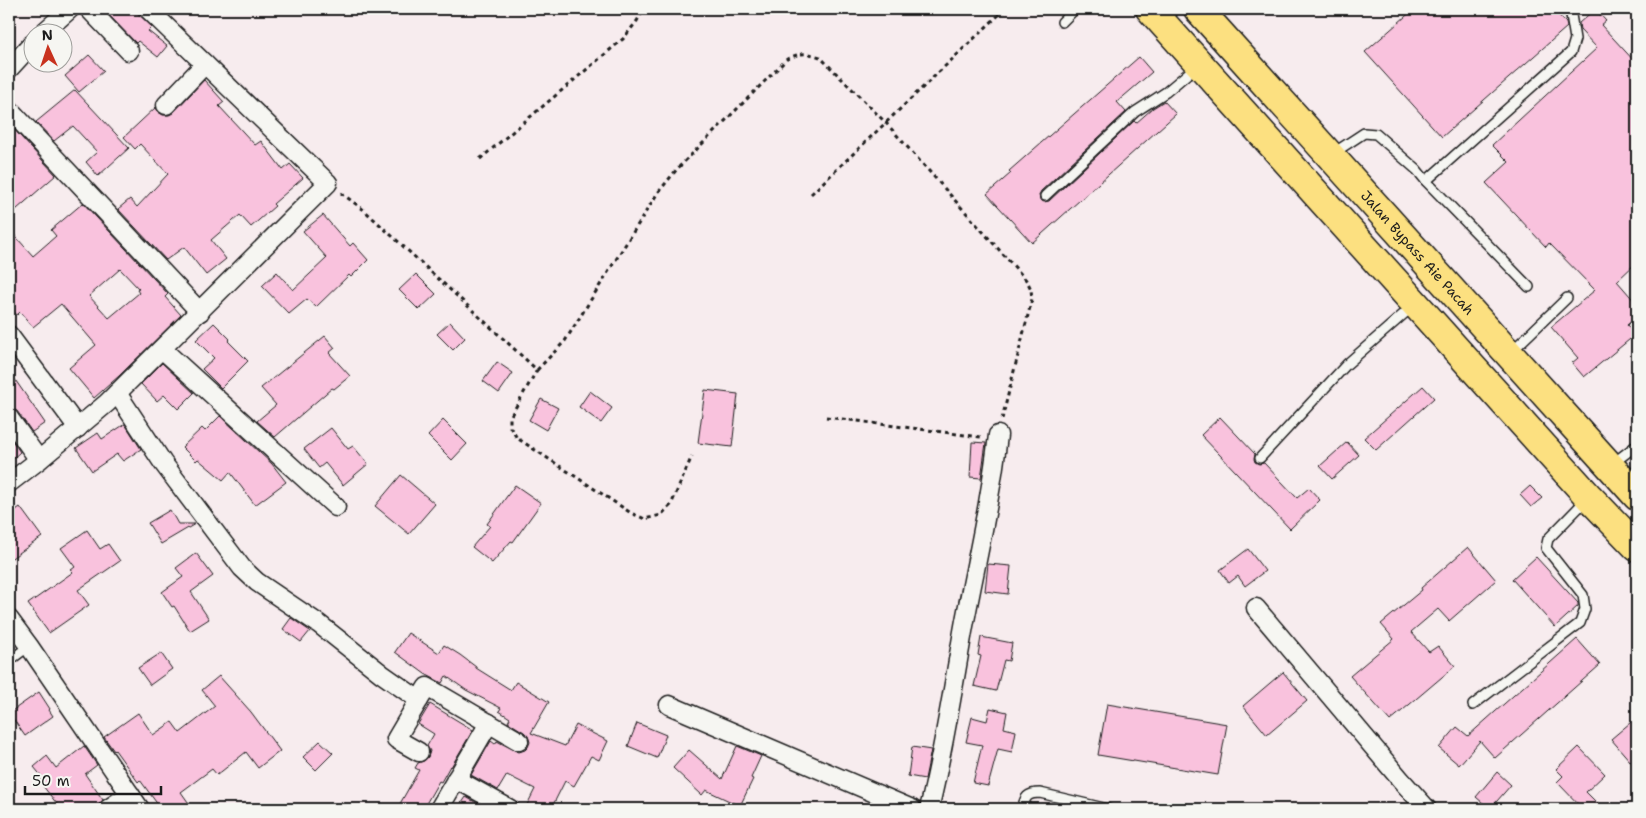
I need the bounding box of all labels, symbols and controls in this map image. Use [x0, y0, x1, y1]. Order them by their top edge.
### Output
north arrow [22, 22, 72, 72]
text: N [41, 26, 53, 44]
street label: Jalan Bypass Aie Pacah [1357, 187, 1478, 319]
scale bar [25, 763, 161, 795]
text: 50 m [32, 771, 70, 791]

